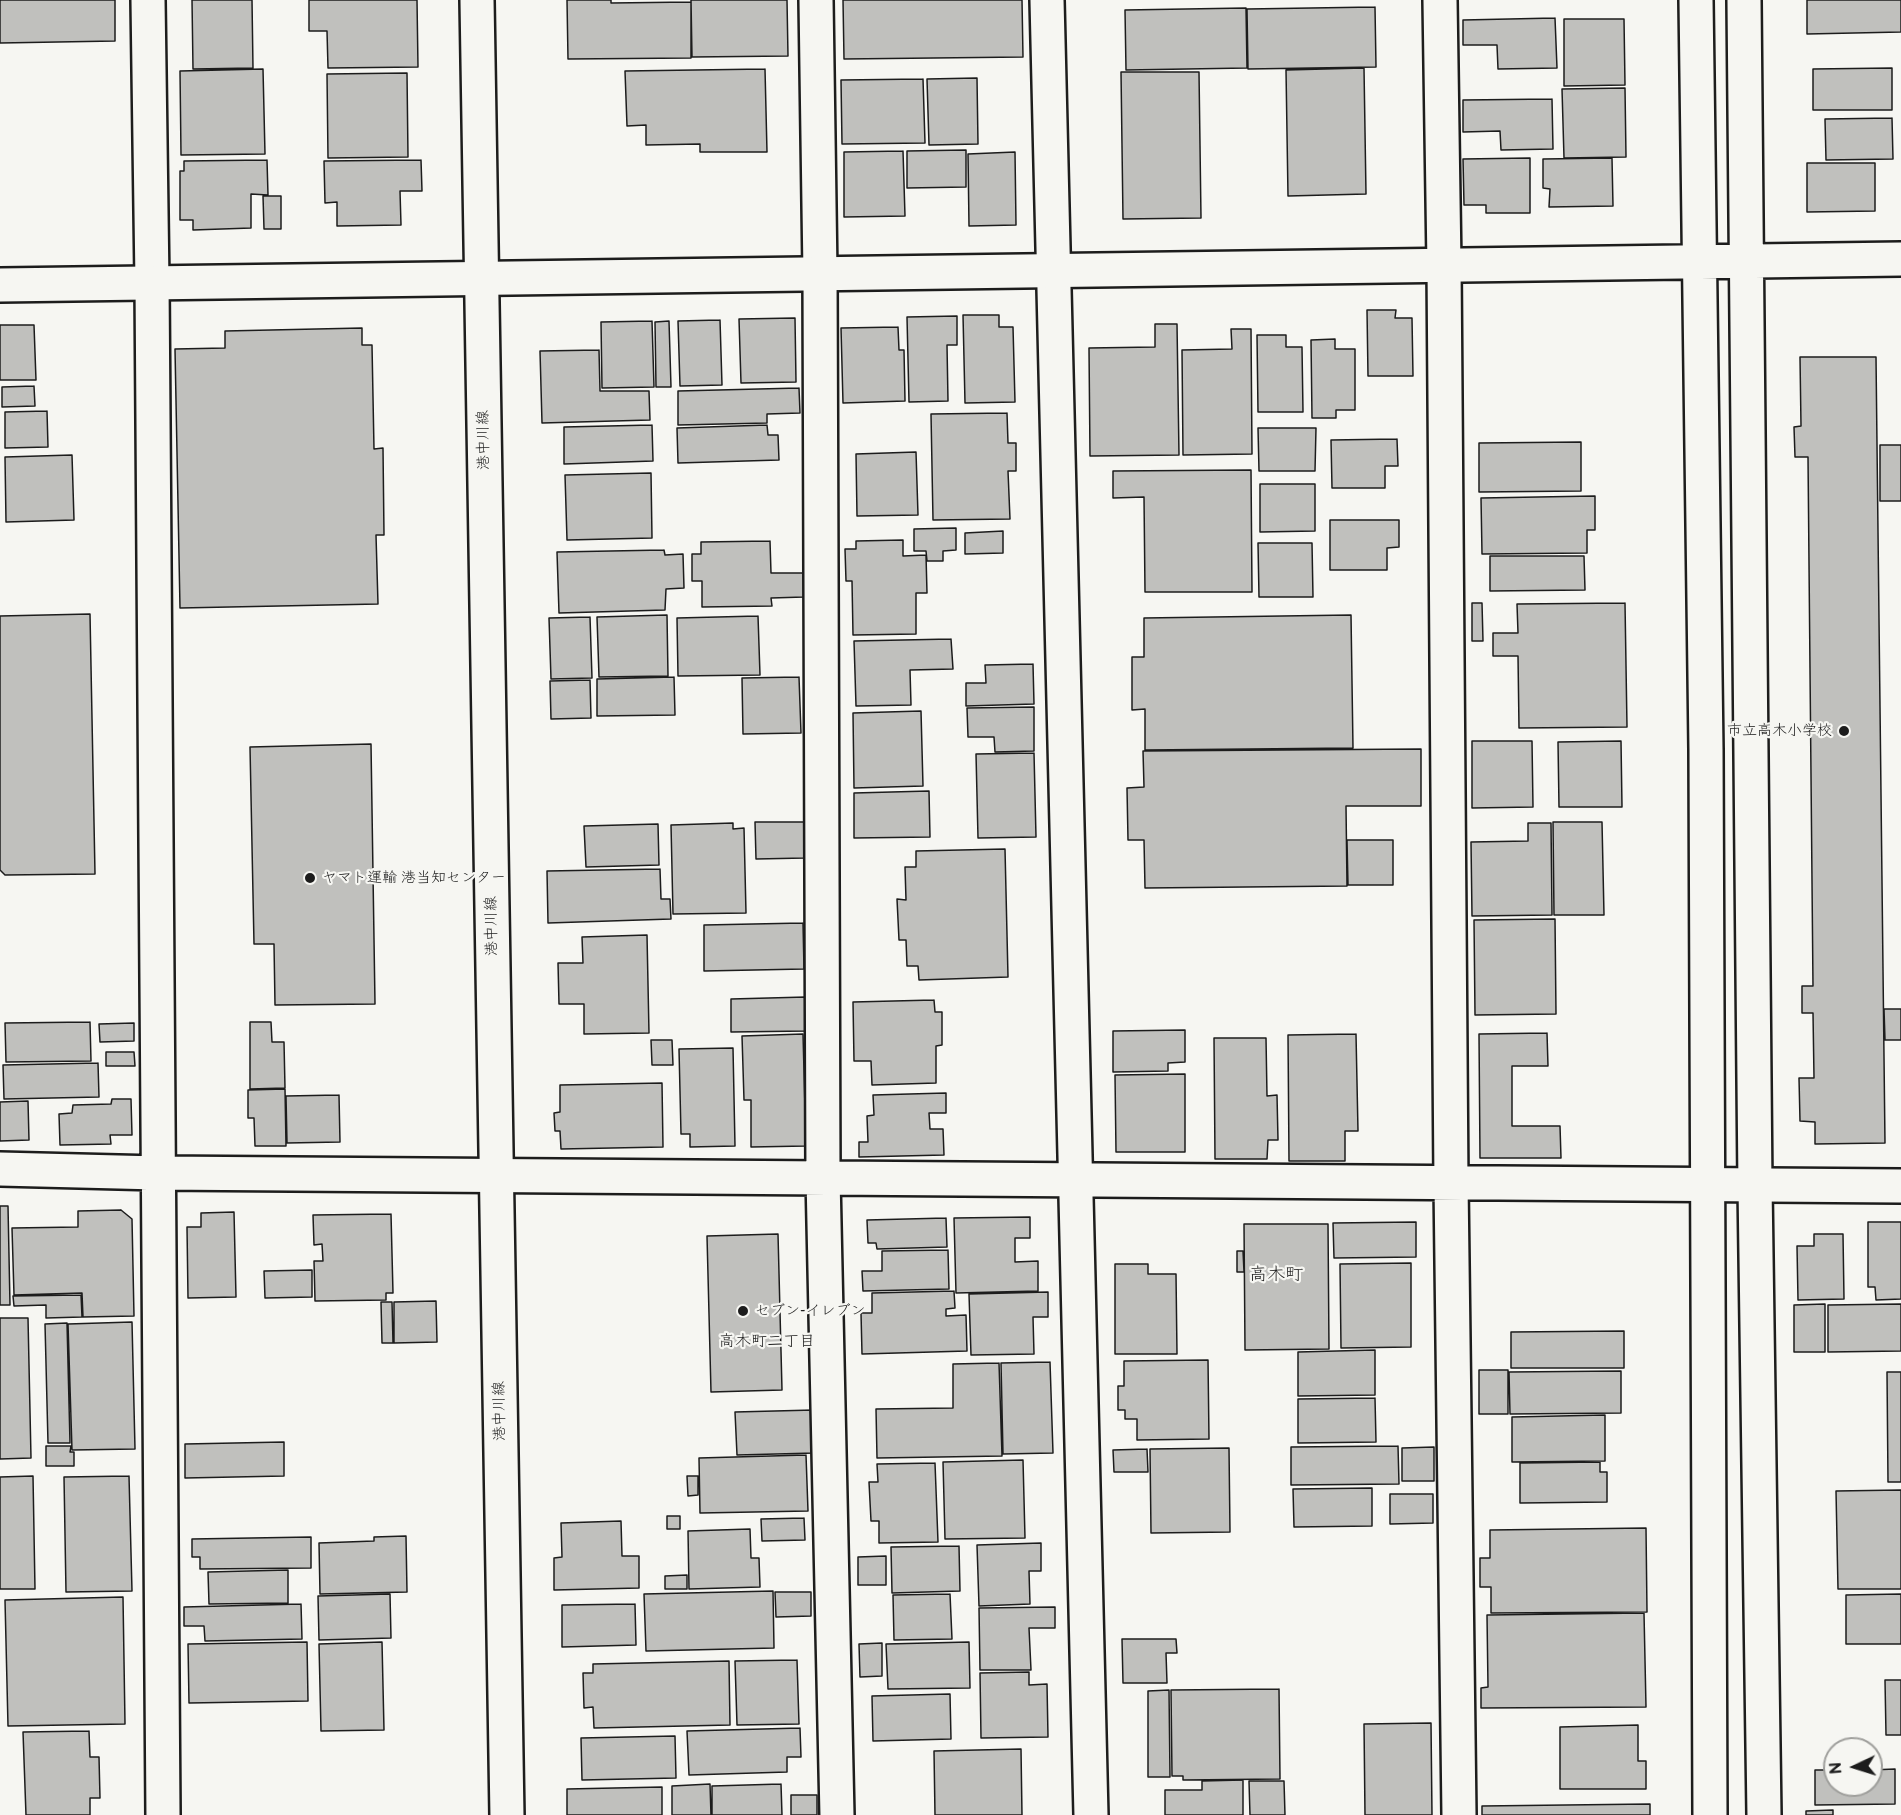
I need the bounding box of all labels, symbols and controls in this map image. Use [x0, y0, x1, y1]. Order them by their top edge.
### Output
street label: 港中川線 [474, 410, 494, 470]
place label: 市立高木小学校 [1727, 722, 1832, 740]
marker: 市立高木小学校 [1837, 724, 1851, 738]
place label: ヤマト運輸 港当知センター [322, 869, 506, 887]
marker: ヤマト運輸 港当知センター [303, 871, 317, 885]
street label: 港中川線 [482, 896, 502, 956]
district label: 高木町 [1249, 1264, 1303, 1286]
place label: セブン-イレブン [755, 1302, 865, 1320]
marker: セブン-イレブン [736, 1304, 750, 1318]
district label: 高木町二丁目 [719, 1332, 815, 1352]
street label: 港中川線 [490, 1381, 510, 1441]
north arrow [1823, 1737, 1883, 1797]
text: N [1827, 1761, 1846, 1775]

